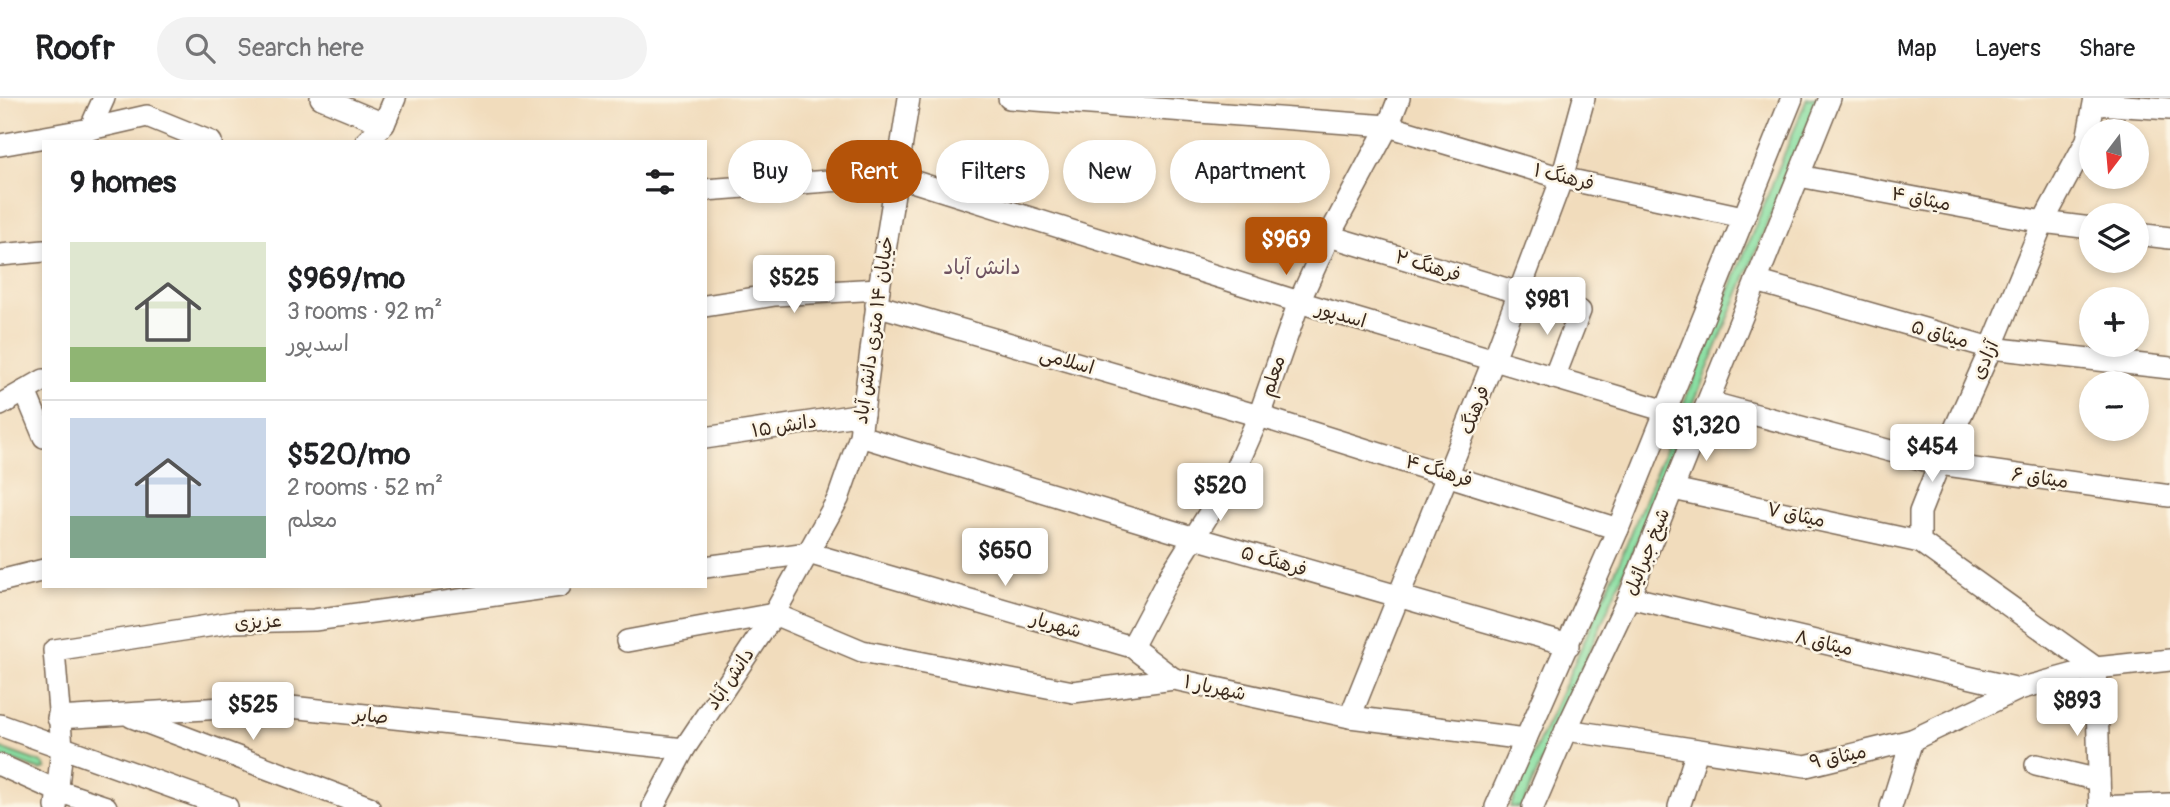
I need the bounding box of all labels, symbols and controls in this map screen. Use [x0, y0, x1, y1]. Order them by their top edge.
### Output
search box [157, 17, 647, 80]
text: Roofr [35, 28, 115, 69]
icon: search [181, 29, 219, 67]
text: Search here [237, 32, 364, 64]
text: Map [1897, 34, 1937, 63]
text: Layers [1975, 34, 2041, 63]
text: Share [2079, 34, 2135, 63]
north arrow [2079, 119, 2149, 189]
map controls [2079, 119, 2149, 441]
chip: Buy [728, 140, 812, 203]
chip: Rent [826, 140, 922, 203]
chip: Filters [936, 140, 1049, 203]
chip: New [1063, 140, 1156, 203]
chip: Apartment [1170, 140, 1330, 203]
street label: فرهنگ ۱ [1531, 158, 1597, 196]
icon: filters [641, 163, 679, 201]
text: 9 homes [70, 164, 176, 201]
street label: میثاق ۴ [1889, 182, 1953, 216]
button: layers [2079, 203, 2149, 273]
pin: $969 [1245, 218, 1327, 277]
text: $969 [1261, 225, 1311, 254]
street label: خیابان ۱۴ متری دانش آباد [849, 234, 899, 426]
street label: فرهنگ ۲ [1392, 245, 1464, 287]
district label: دانش آباد [943, 254, 1021, 281]
pin: $525 [753, 256, 835, 315]
text: $969/mo [287, 260, 405, 297]
text: $525 [769, 263, 819, 292]
icon: home [126, 270, 210, 354]
pin: $981 [1506, 278, 1588, 337]
text: $981 [1525, 285, 1569, 314]
button: + [2079, 287, 2149, 357]
street label: اسدپور [1311, 296, 1369, 334]
text: 3 rooms · 92 m² [287, 297, 442, 326]
street label: میثاق ۵ [1908, 314, 1972, 354]
text: اسدپور [287, 329, 349, 358]
street label: آزادی [1966, 336, 2005, 383]
street label: اسلامی [1037, 342, 1097, 380]
street label: معلم [1255, 352, 1293, 400]
button: − [2079, 371, 2149, 441]
street label: فرهنگ [1455, 382, 1495, 438]
pin: $1,320 [1649, 404, 1763, 463]
street label: دانش ۱۵ [750, 409, 818, 443]
text: $1,320 [1672, 411, 1740, 440]
pin: $454 [1891, 424, 1973, 484]
text: $454 [1906, 432, 1958, 461]
text: $520/mo [287, 436, 410, 473]
icon: home [126, 446, 210, 530]
street label: فرهنگ ۴ [1403, 449, 1475, 493]
street label: میثاق ۶ [2010, 462, 2070, 494]
pin: $520 [1179, 464, 1261, 523]
text: $520 [1193, 471, 1247, 500]
text: 2 rooms · 52 m² [287, 473, 443, 502]
street label: میثاق ۷ [1765, 497, 1827, 533]
text: معلم [287, 505, 337, 534]
street label: شیخ جبرائیل [1619, 505, 1675, 599]
pin: $650 [964, 528, 1046, 588]
text: $650 [978, 536, 1032, 565]
street label: فرهنگ ۵ [1238, 540, 1310, 582]
street label: شهریار [1026, 606, 1084, 644]
street label: عزیزی [234, 609, 282, 635]
street label: میثاق ۸ [1793, 625, 1855, 661]
street label: دانش آباد [701, 643, 759, 715]
street label: شهریار ۱ [1182, 670, 1248, 706]
pin: $893 [2036, 678, 2118, 738]
pin: $525 [212, 682, 294, 742]
text: $893 [2053, 686, 2101, 715]
text: $525 [228, 690, 278, 719]
street label: صابر [350, 702, 390, 730]
street label: میثاق ۹ [1807, 739, 1869, 775]

